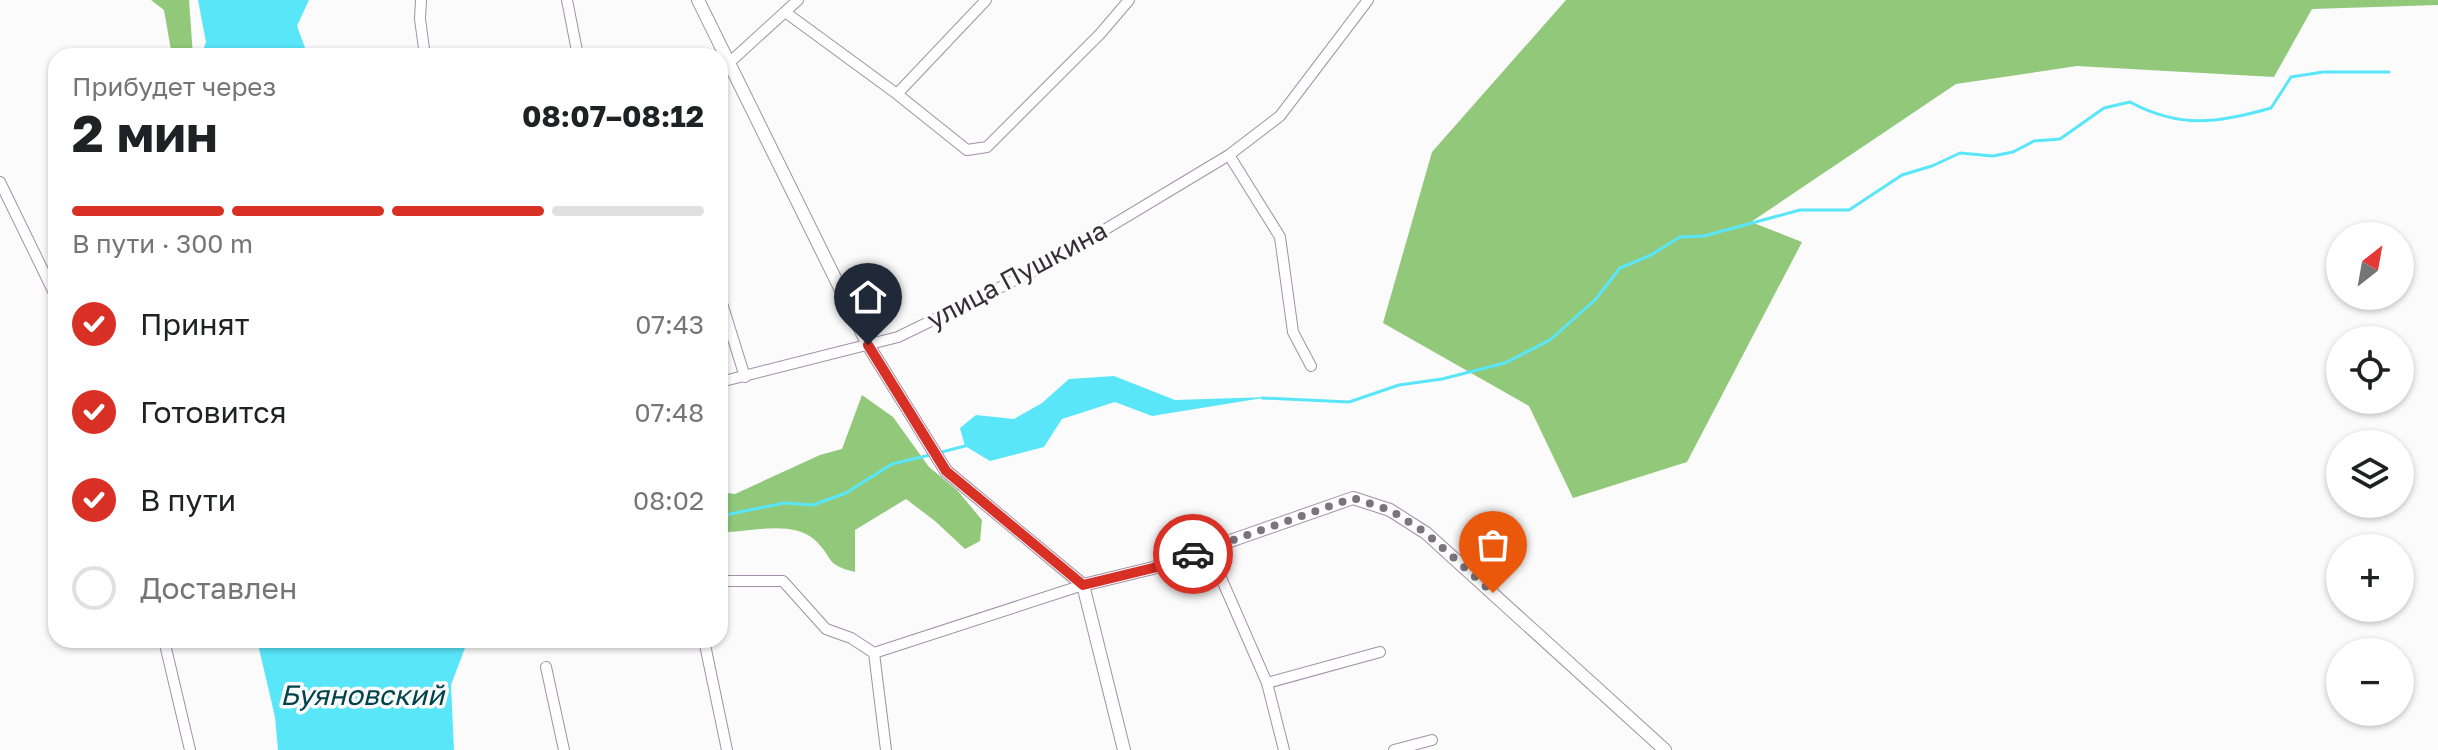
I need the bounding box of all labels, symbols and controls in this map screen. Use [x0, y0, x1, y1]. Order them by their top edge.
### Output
text: Прибудет через [72, 71, 276, 102]
text: 08:07–08:12 [522, 98, 704, 134]
text: 2 мин [72, 101, 218, 163]
street label: улица Пушкина [922, 214, 1112, 335]
north arrow [2326, 222, 2414, 310]
map controls [2326, 222, 2414, 726]
text: В пути · 300 m [72, 228, 253, 259]
pin [834, 263, 902, 345]
icon: home [846, 275, 890, 319]
icon: check [72, 302, 116, 346]
text: Принят [140, 306, 249, 342]
text: 07:43 [635, 309, 704, 340]
button: locate [2326, 326, 2414, 414]
icon: check [72, 390, 116, 434]
text: Готовится [140, 394, 287, 430]
text: 07:48 [635, 397, 704, 428]
button: layers [2326, 430, 2414, 518]
icon: check [72, 478, 116, 522]
text: В пути [140, 482, 236, 518]
text: 08:02 [633, 485, 704, 516]
pin [1459, 511, 1527, 593]
courier [1153, 514, 1233, 594]
icon: bag [1471, 523, 1515, 567]
icon: car [1171, 532, 1215, 576]
button: + [2326, 534, 2414, 622]
text: Доставлен [140, 570, 297, 606]
button: − [2326, 638, 2414, 726]
water label: Буяновский [280, 678, 446, 711]

